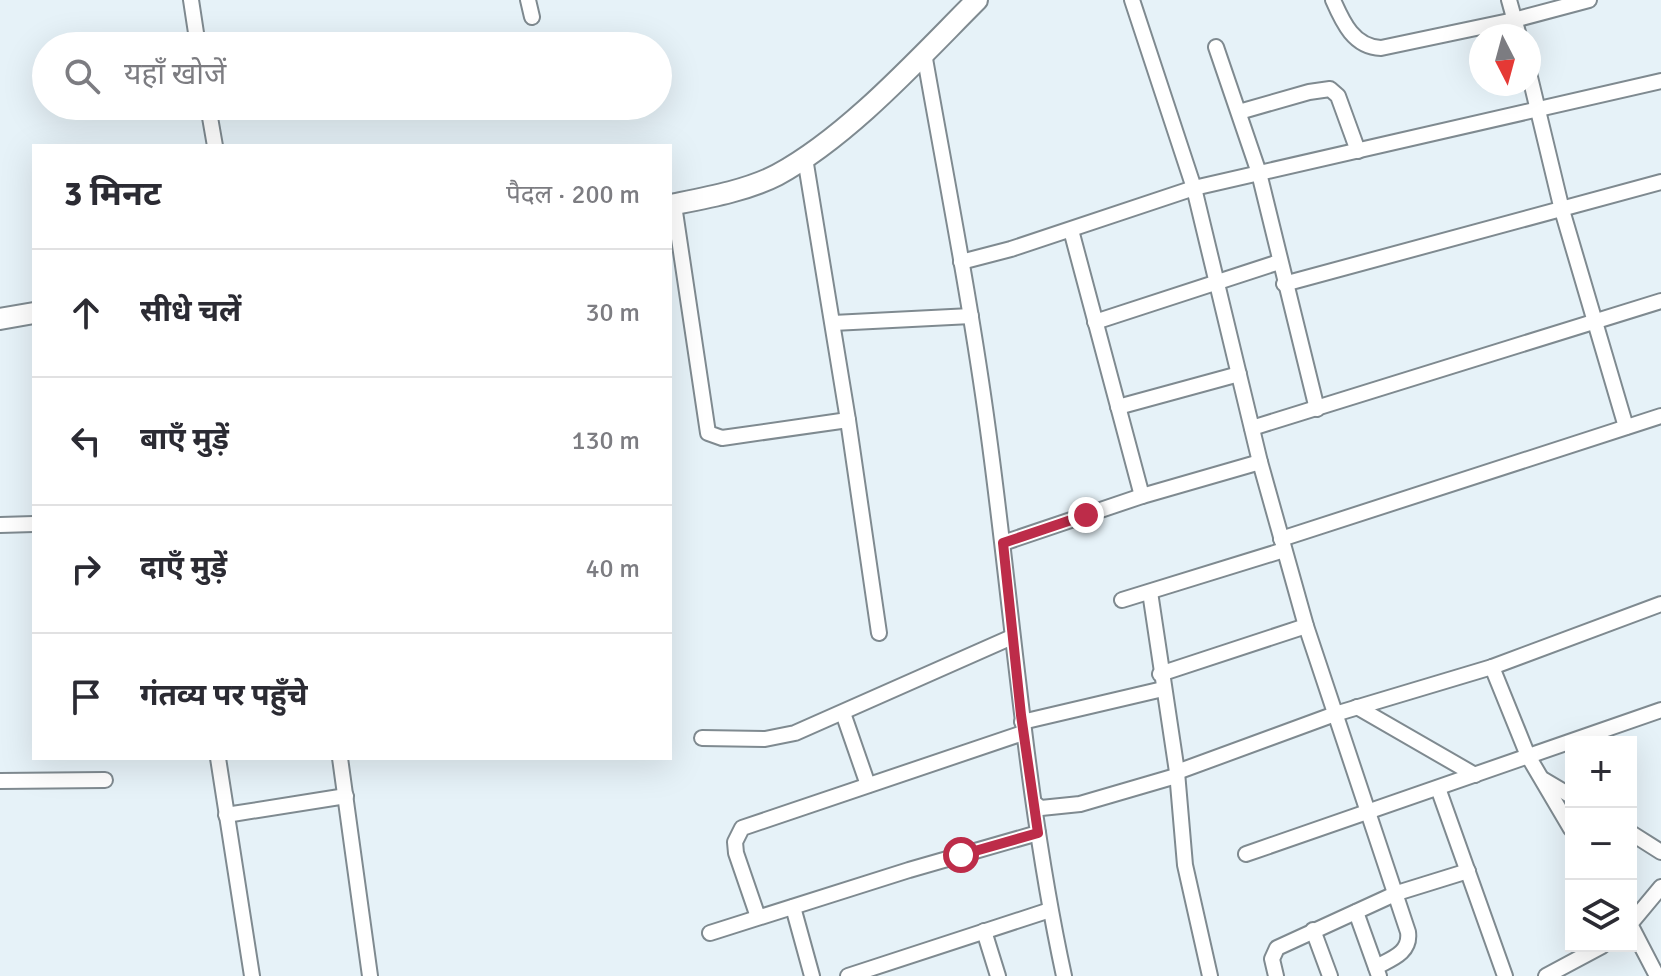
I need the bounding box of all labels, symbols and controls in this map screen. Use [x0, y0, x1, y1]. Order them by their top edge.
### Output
north arrow [1469, 24, 1541, 96]
search box [32, 32, 672, 120]
icon: search [60, 54, 104, 98]
text: यहाँ खोजें [124, 56, 226, 93]
text: 3 मिनट [64, 173, 161, 215]
text: पैदल · 200 m [506, 179, 640, 211]
icon: ahead [64, 291, 108, 335]
text: सीधे चलें [140, 293, 241, 330]
text: 30 m [585, 297, 640, 329]
icon: left [64, 419, 108, 463]
text: बाएँ मुड़ें [140, 421, 229, 458]
text: 130 m [571, 425, 640, 457]
route end [1068, 497, 1104, 533]
icon: right [64, 547, 108, 591]
text: दाएँ मुड़ें [140, 549, 227, 586]
text: 40 m [585, 553, 640, 585]
icon: arrive [64, 675, 108, 719]
text: गंतव्य पर पहुँचे [140, 677, 307, 714]
map controls [1565, 736, 1637, 952]
button: + [1565, 736, 1637, 808]
button: − [1565, 808, 1637, 880]
route start [943, 837, 979, 873]
button: layers [1565, 880, 1637, 952]

